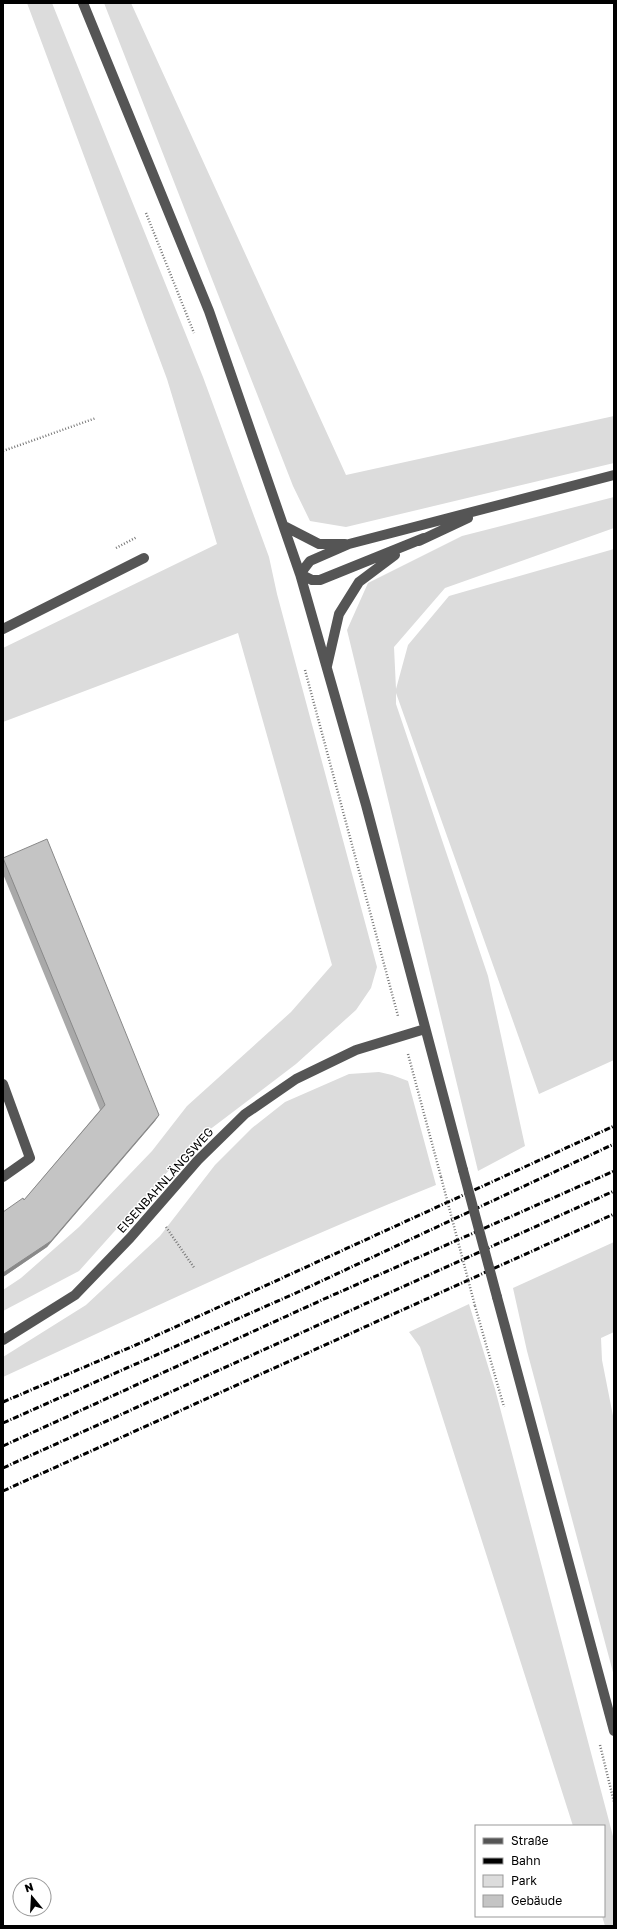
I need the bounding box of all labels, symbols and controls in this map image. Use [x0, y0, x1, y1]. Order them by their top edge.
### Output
street label: EISENBAHNLÄNGSWEG [114, 1124, 216, 1236]
legend [475, 1825, 605, 1917]
text: Straße [511, 1833, 549, 1848]
text: Bahn [511, 1853, 541, 1868]
text: Park [511, 1873, 537, 1888]
north arrow [12, 1877, 52, 1917]
text: N [23, 1880, 35, 1894]
text: Gebäude [511, 1893, 562, 1908]

